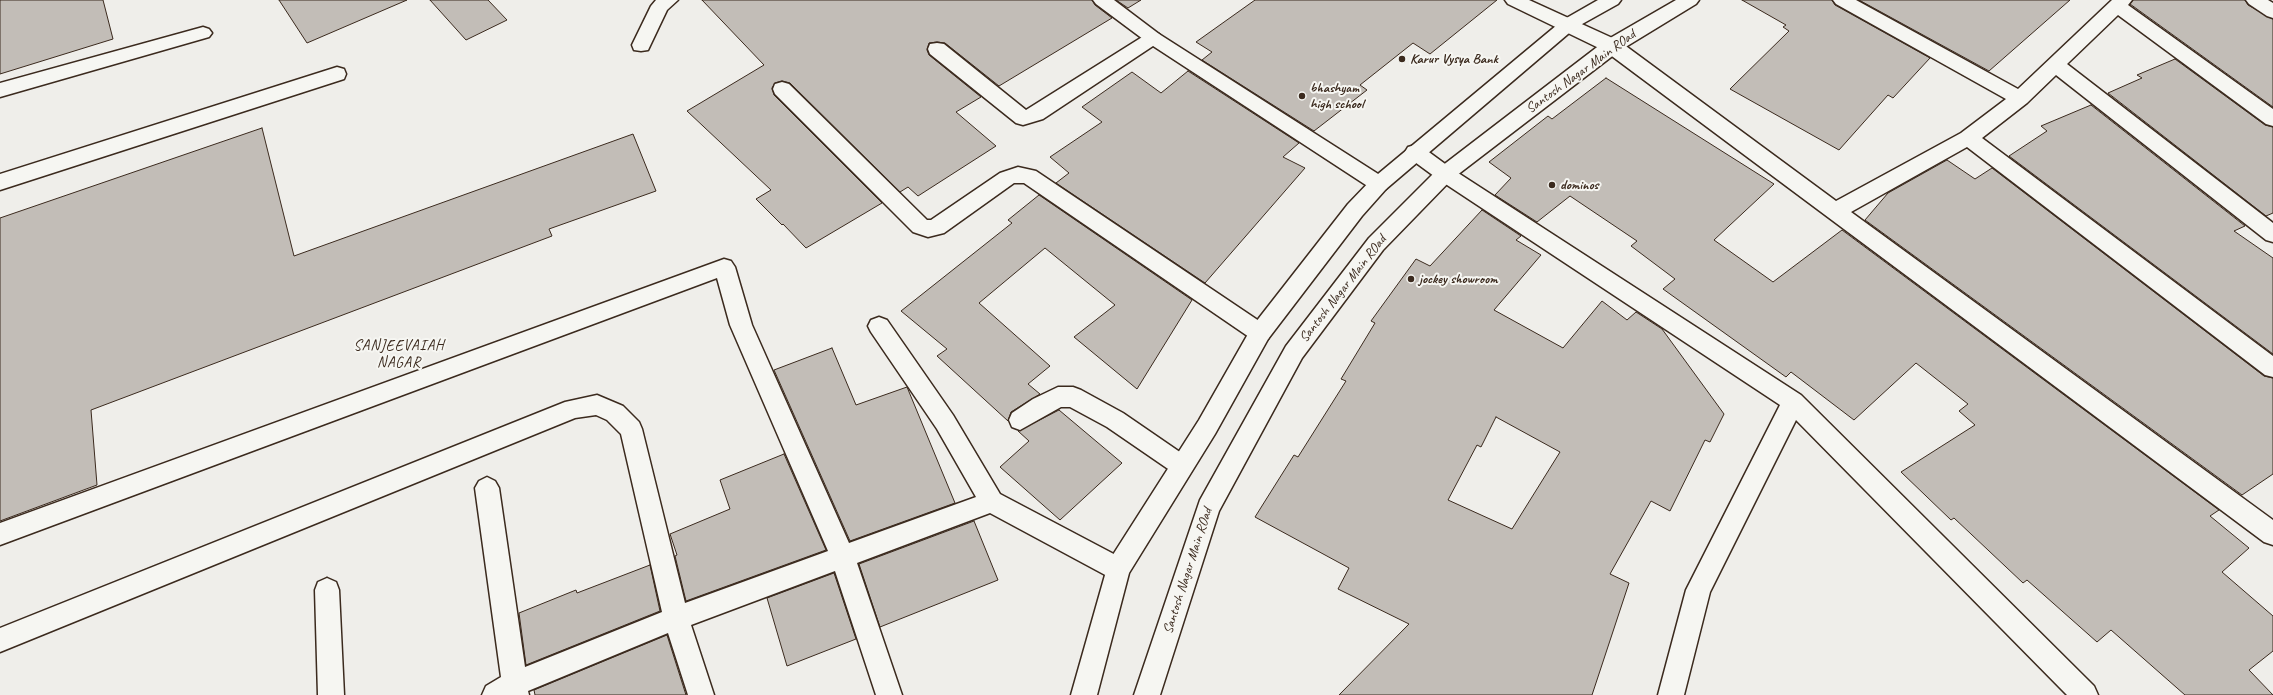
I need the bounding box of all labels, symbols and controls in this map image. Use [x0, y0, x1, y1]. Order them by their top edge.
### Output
street label: Santosh Nagar Main ROad [1523, 27, 1639, 117]
place label: Karur Vysya Bank [1410, 51, 1498, 67]
marker: Karur Vysya Bank [1397, 54, 1407, 64]
place label: bhashyam high school [1310, 80, 1363, 112]
marker: bhashyam high school [1297, 91, 1307, 101]
place label: dominos [1560, 177, 1598, 193]
marker: dominos [1547, 180, 1557, 190]
street label: Santosh Nagar Main ROad [1296, 232, 1390, 346]
place label: jockey showroom [1419, 271, 1498, 287]
marker: jockey showroom [1406, 274, 1416, 284]
district label: SANJEEVAIAH NAGAR [354, 337, 444, 372]
street label: Santosh Nagar Main ROad [1160, 506, 1216, 636]

